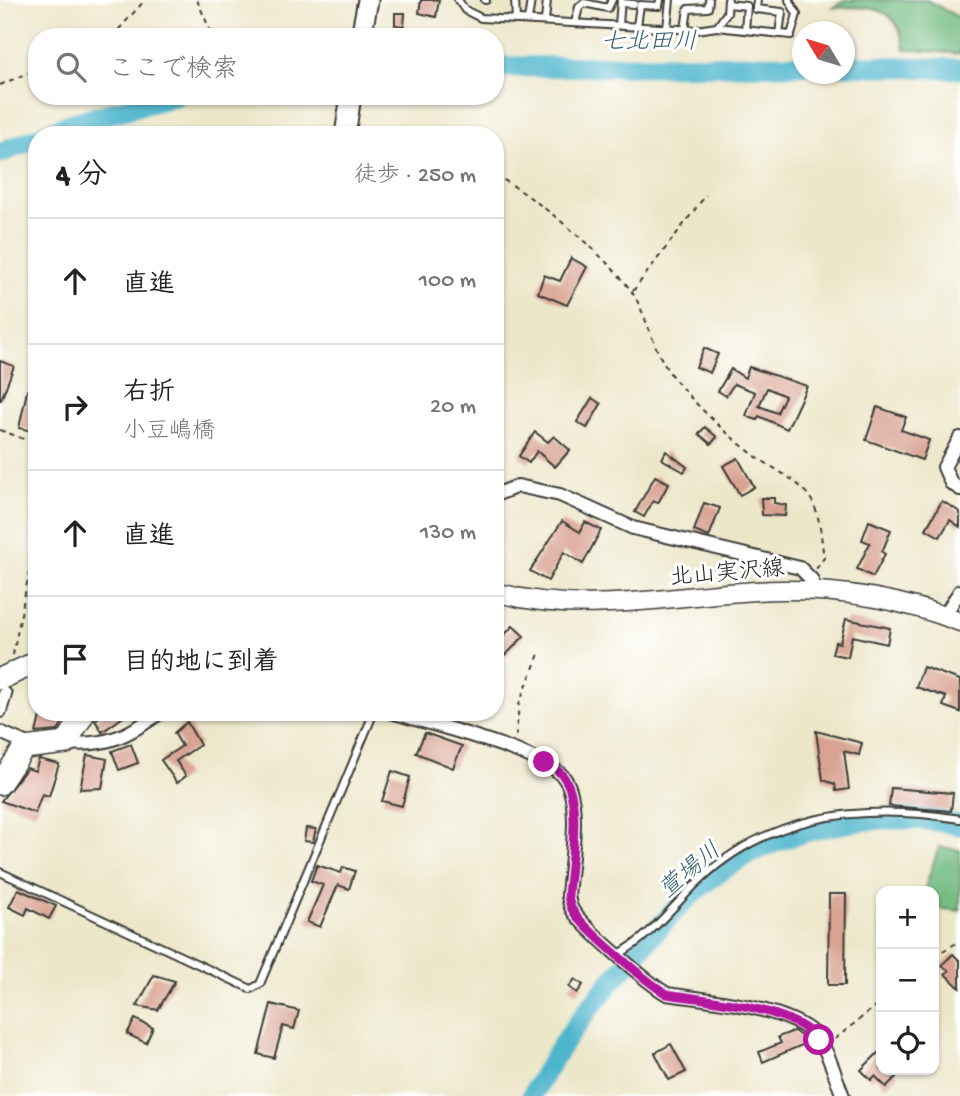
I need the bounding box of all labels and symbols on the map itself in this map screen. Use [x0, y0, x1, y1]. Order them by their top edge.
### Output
north arrow [792, 21, 855, 84]
water label: 七北田川 [601, 29, 697, 58]
street label: 北山実沢線 [669, 555, 786, 593]
route end [528, 746, 559, 777]
water label: 萱場川 [654, 837, 728, 906]
route start [803, 1024, 834, 1055]

